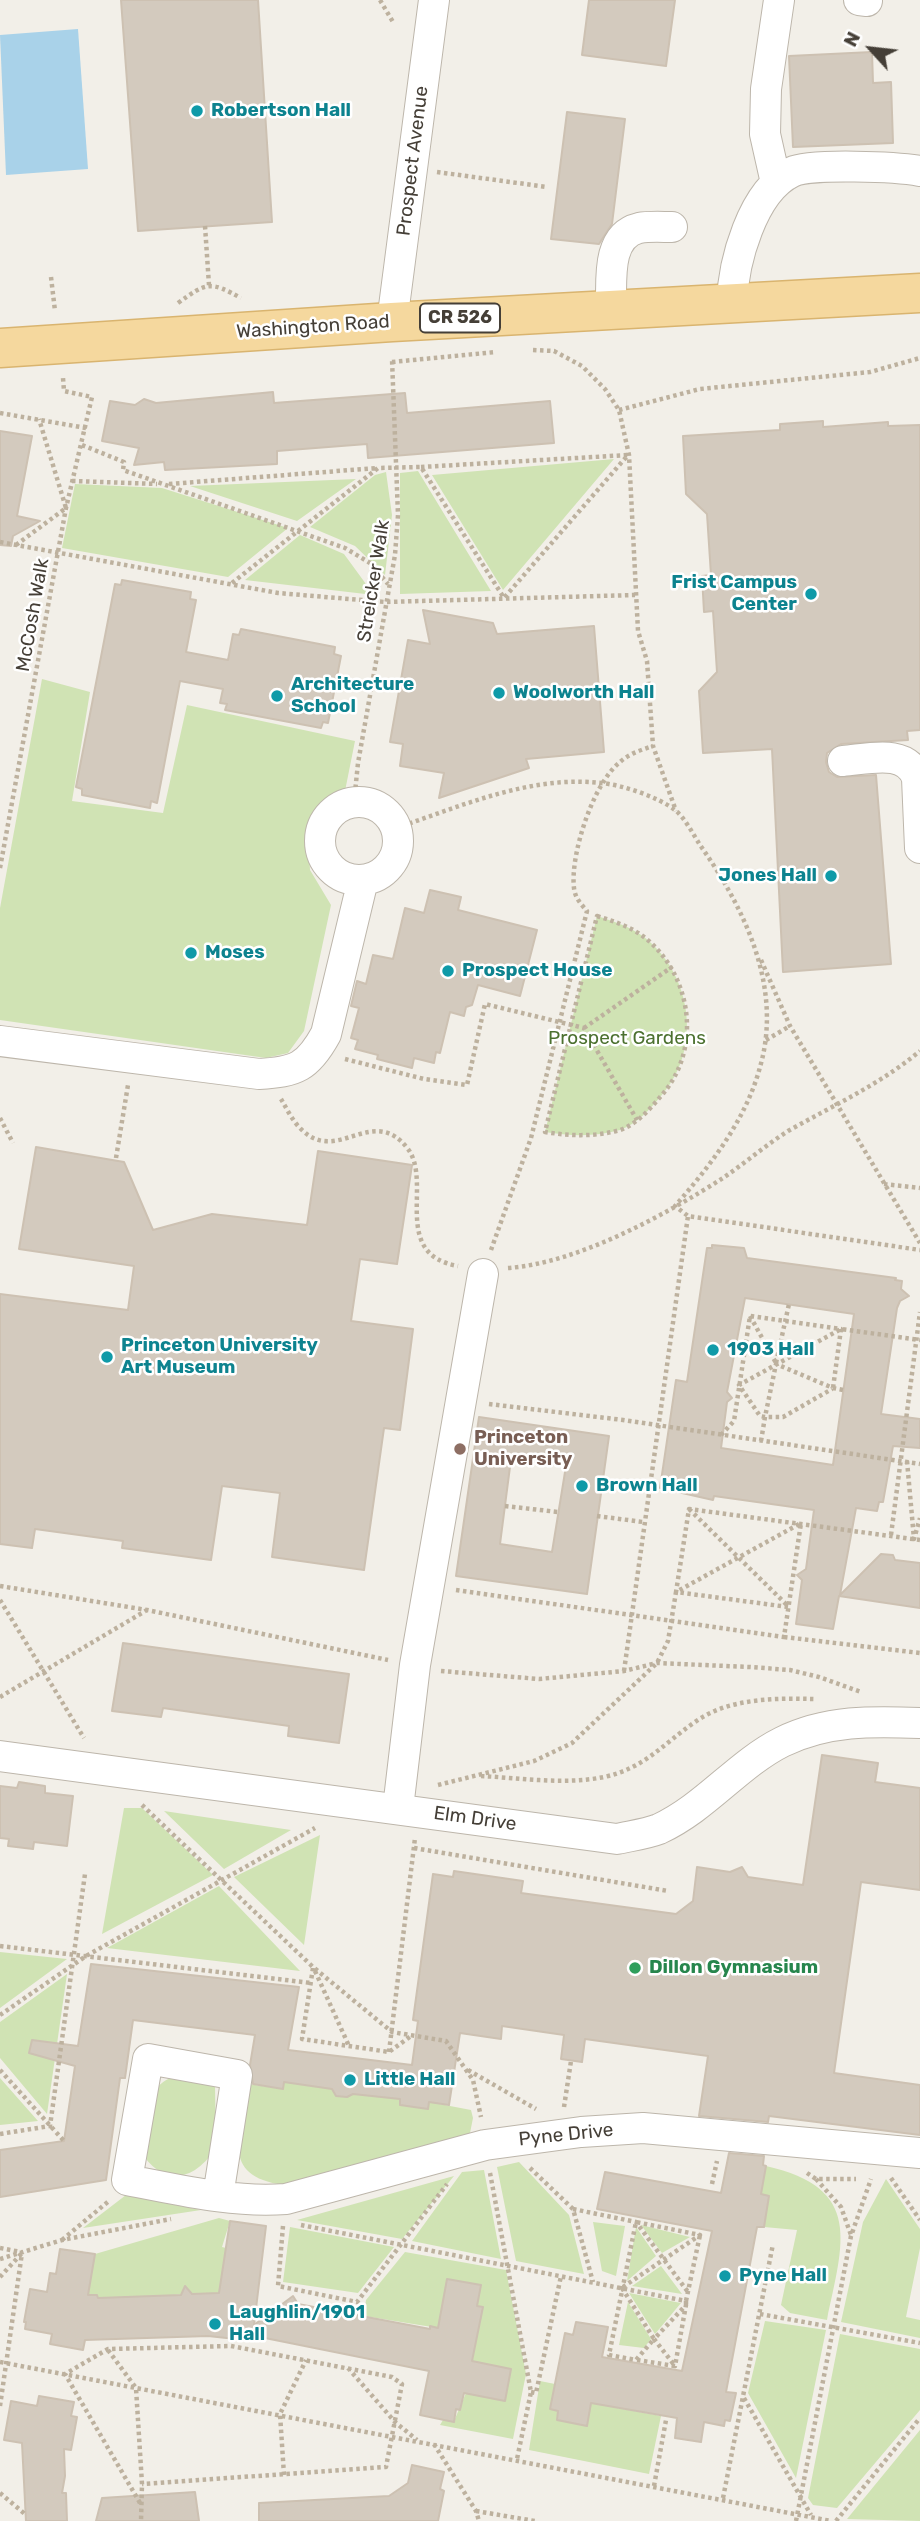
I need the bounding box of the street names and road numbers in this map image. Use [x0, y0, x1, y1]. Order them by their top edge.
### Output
street label: Prospect Avenue [392, 85, 434, 237]
road number: CR 526 [420, 304, 500, 332]
street label: Washington Road [236, 310, 390, 344]
street label: Streicker Walk [353, 518, 395, 644]
street label: McCosh Walk [12, 557, 54, 673]
street label: Elm Drive [432, 1802, 518, 1836]
street label: Pyne Drive [517, 2119, 615, 2151]

